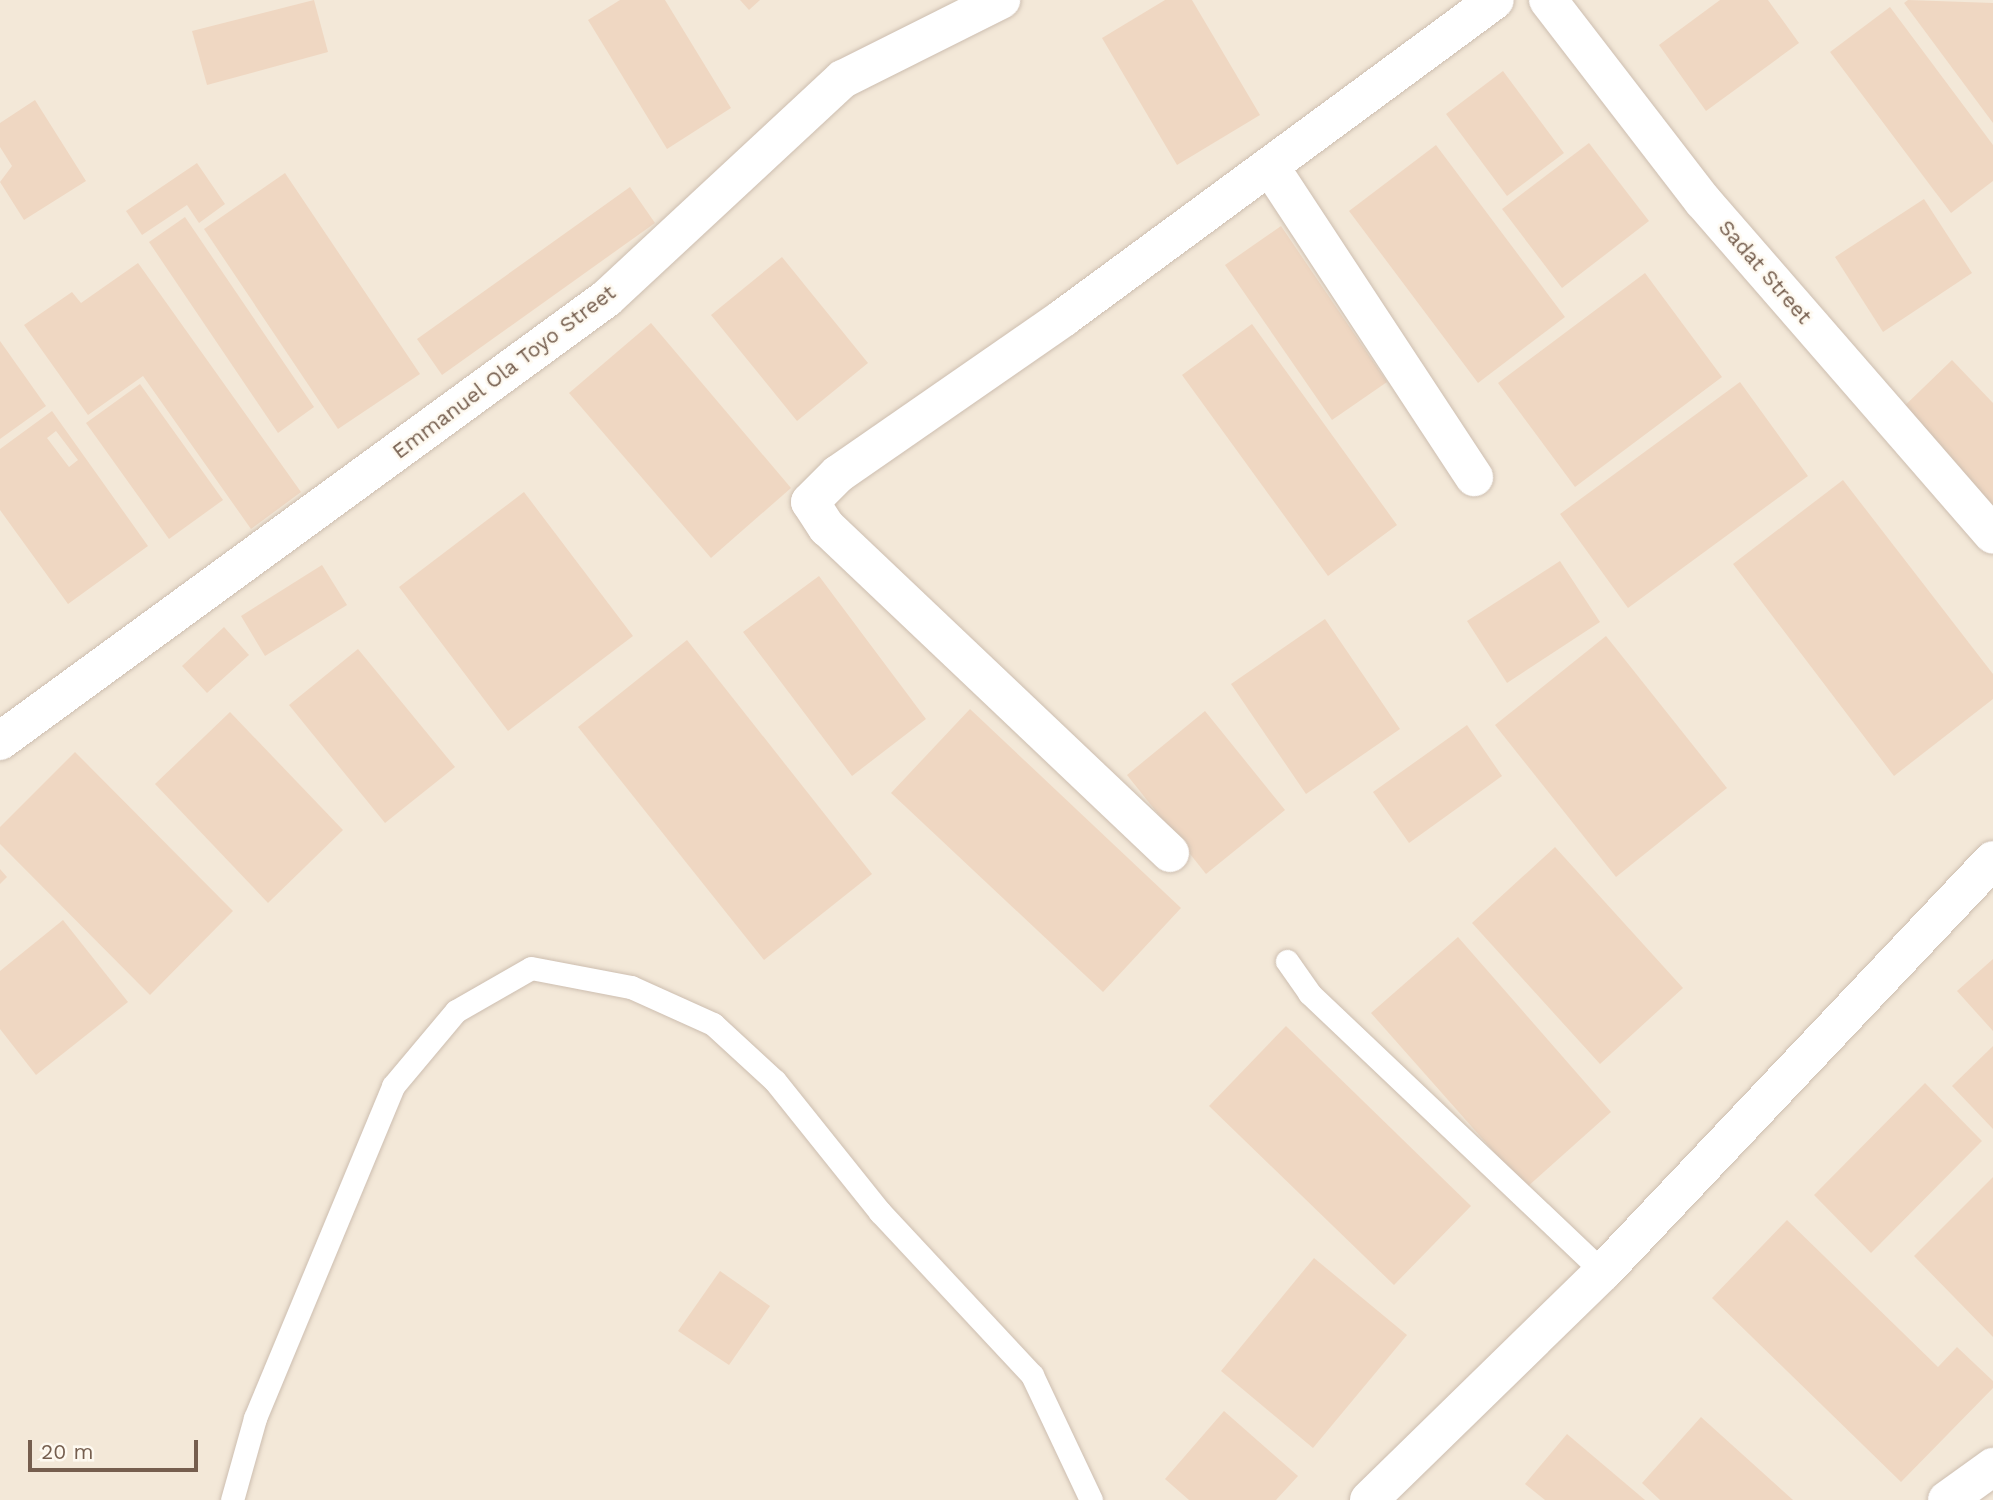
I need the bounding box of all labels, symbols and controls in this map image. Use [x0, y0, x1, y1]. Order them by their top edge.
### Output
street label: Sadat Street [1713, 215, 1817, 329]
street label: Emmanuel Ola Toyo Street [387, 279, 621, 465]
scale bar [32, 1426, 201, 1470]
text: 20 m [41, 1439, 93, 1464]

